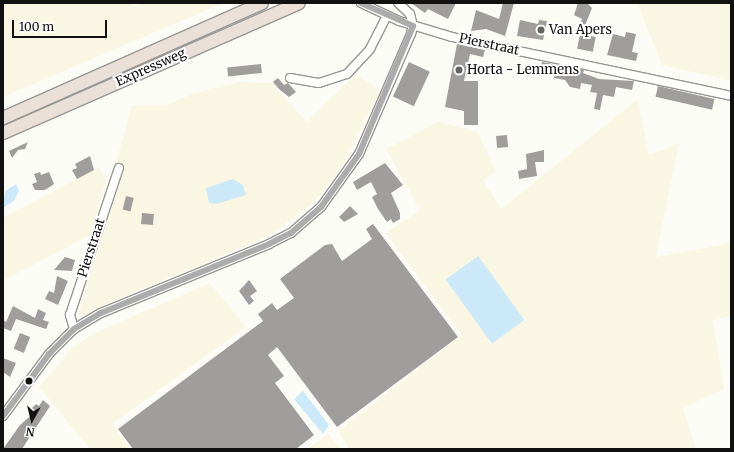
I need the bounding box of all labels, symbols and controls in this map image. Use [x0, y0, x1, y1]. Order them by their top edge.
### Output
scale bar [14, 12, 109, 38]
text: 100 m [19, 19, 54, 34]
place label: Van Apers [549, 22, 612, 38]
marker: Van Apers [536, 25, 546, 35]
street label: Pierstraat [457, 31, 521, 59]
street label: Expressweg [114, 46, 188, 90]
place label: Horta - Lemmens [467, 62, 579, 78]
marker: Horta - Lemmens [454, 65, 464, 75]
street label: Pierstraat [75, 216, 109, 280]
unlabelled marker [24, 376, 34, 386]
north arrow [12, 400, 52, 440]
text: N [25, 424, 36, 439]

